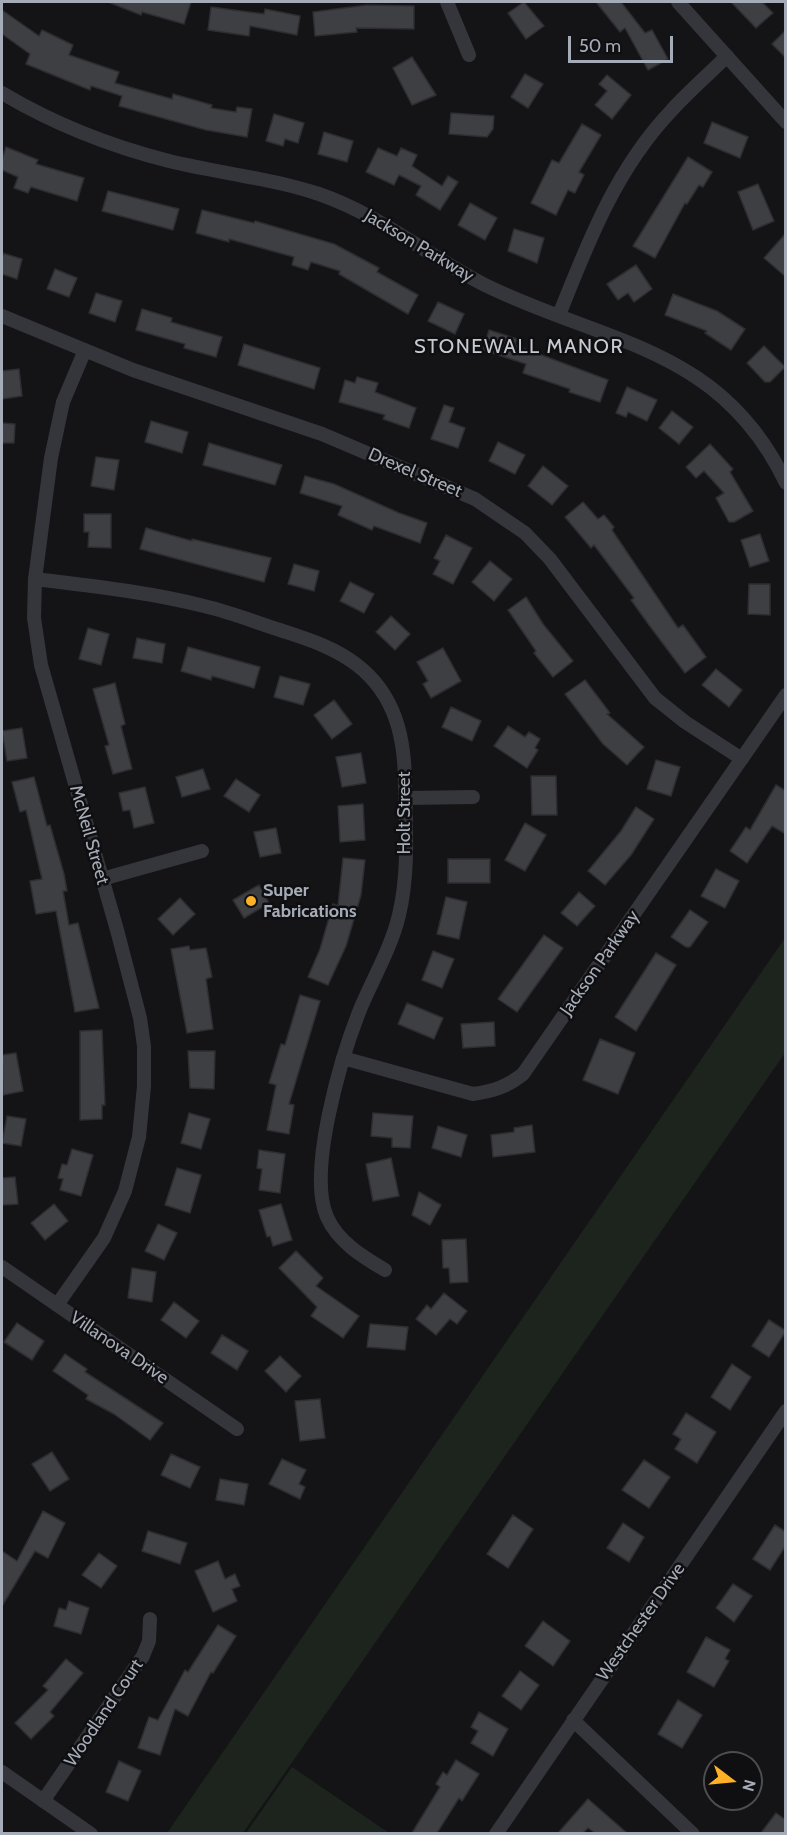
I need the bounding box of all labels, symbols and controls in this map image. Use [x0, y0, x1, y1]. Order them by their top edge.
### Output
scale bar [571, 24, 676, 62]
text: 50 m [579, 35, 621, 57]
street label: Jackson Parkway [360, 205, 478, 287]
district label: STONEWALL MANOR [414, 335, 624, 359]
street label: Drexel Street [365, 444, 465, 502]
street label: Holt Street [394, 772, 416, 854]
street label: McNeil Street [65, 783, 113, 887]
place label: Super Fabrications [263, 880, 357, 922]
marker: Super Fabrications [244, 894, 258, 908]
street label: Jackson Parkway [556, 906, 644, 1020]
street label: Villanova Drive [66, 1307, 172, 1389]
street label: Westchester Drive [592, 1559, 690, 1685]
street label: Woodland Court [60, 1655, 148, 1771]
north arrow [703, 1751, 763, 1811]
text: N [738, 1777, 760, 1794]

